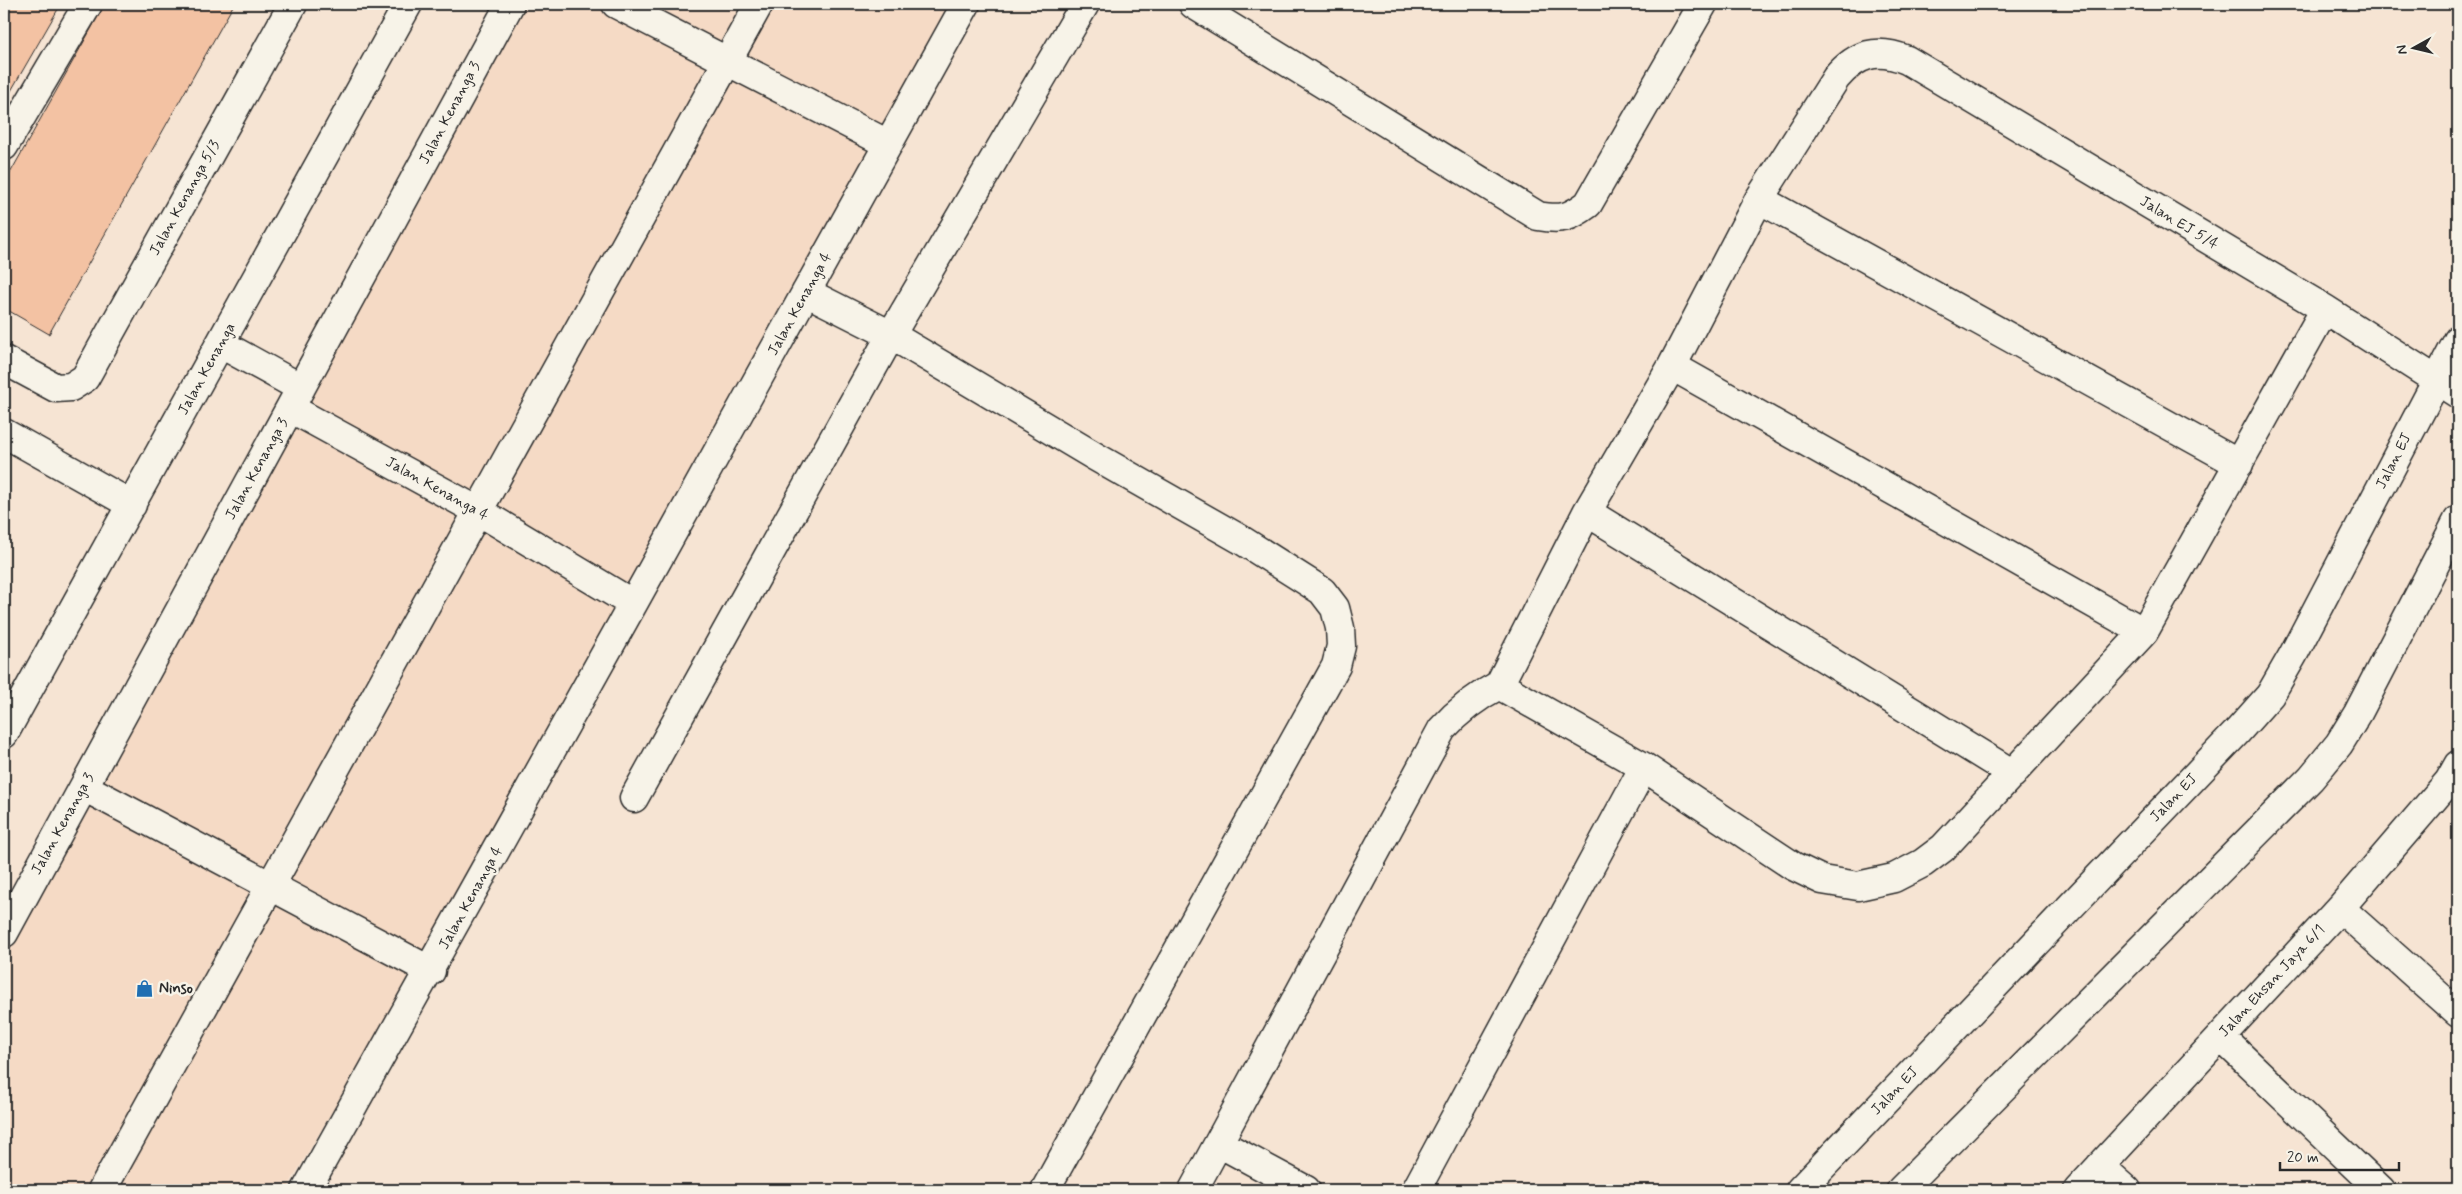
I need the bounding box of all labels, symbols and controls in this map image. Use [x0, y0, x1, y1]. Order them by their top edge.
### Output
north arrow [2390, 22, 2440, 72]
text: N [2393, 44, 2412, 56]
street label: Jalan Kenanga 3 [415, 58, 486, 168]
street label: Jalan Kenanga 5/3 [145, 137, 225, 259]
street label: Jalan EJ 5/4 [2136, 192, 2222, 255]
street label: Jalan Kenanga 4 [763, 248, 837, 359]
street label: Jalan Kenanga [173, 319, 241, 419]
street label: Jalan Kenanga 3 [221, 414, 293, 523]
street label: Jalan EJ [2371, 429, 2417, 492]
street label: Jalan Kenanga 4 [382, 452, 493, 526]
street label: Jalan Kenanga 3 [27, 769, 99, 878]
street label: Jalan EJ [2146, 769, 2202, 827]
street label: Jalan Kenanga 4 [434, 842, 508, 953]
street label: Jalan Ehsan Jaya 6/1 [2215, 920, 2329, 1042]
shop icon: Ninso [135, 979, 155, 999]
place label: Ninso [159, 979, 193, 999]
street label: Jalan EJ [1867, 1062, 1923, 1120]
scale bar [2280, 1139, 2398, 1171]
text: 20 m [2287, 1148, 2319, 1168]

